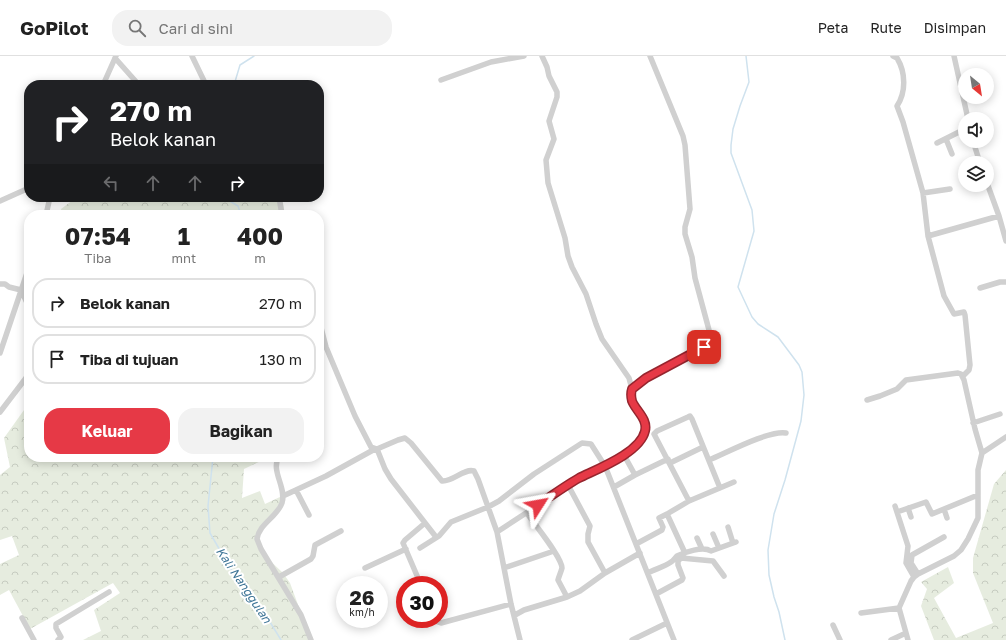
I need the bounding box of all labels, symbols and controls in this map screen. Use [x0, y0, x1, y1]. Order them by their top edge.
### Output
search box [112, 10, 392, 46]
text: GoPilot [20, 16, 88, 39]
icon: search [126, 17, 148, 39]
text: Cari di sini [158, 19, 233, 37]
text: Peta [818, 19, 848, 36]
text: Rute [870, 19, 902, 36]
text: Disimpan [924, 19, 986, 36]
north arrow [958, 68, 994, 104]
map controls [958, 68, 994, 192]
text: 270 m [110, 94, 192, 127]
icon: right [44, 96, 96, 148]
button: sound [958, 112, 994, 148]
text: Belok kanan [110, 128, 216, 150]
button: layers [958, 156, 994, 192]
icon: left [100, 172, 122, 194]
icon: ahead [142, 172, 164, 194]
icon: ahead [184, 172, 206, 194]
icon: right [226, 172, 248, 194]
text: 07:54 [65, 221, 131, 250]
text: 1 [178, 221, 190, 250]
text: 400 [237, 221, 283, 250]
text: Tiba [84, 250, 111, 266]
text: mnt [172, 250, 196, 266]
text: m [254, 250, 266, 266]
icon: right [46, 292, 68, 314]
text: Belok kanan [80, 294, 170, 312]
text: 270 m [259, 294, 302, 312]
pin [687, 330, 721, 364]
icon: arrive [693, 336, 715, 358]
icon: arrive [46, 348, 68, 370]
text: Tiba di tujuan [80, 350, 178, 368]
text: 130 m [260, 350, 302, 368]
button: Keluar [44, 408, 170, 454]
button: Bagikan [178, 408, 304, 454]
position arrow [517, 484, 559, 526]
water label: Kali Nanggulan [213, 544, 275, 626]
speed limit sign: 30 [396, 576, 448, 628]
text: 26 [350, 585, 374, 609]
text: km/h [349, 606, 375, 618]

